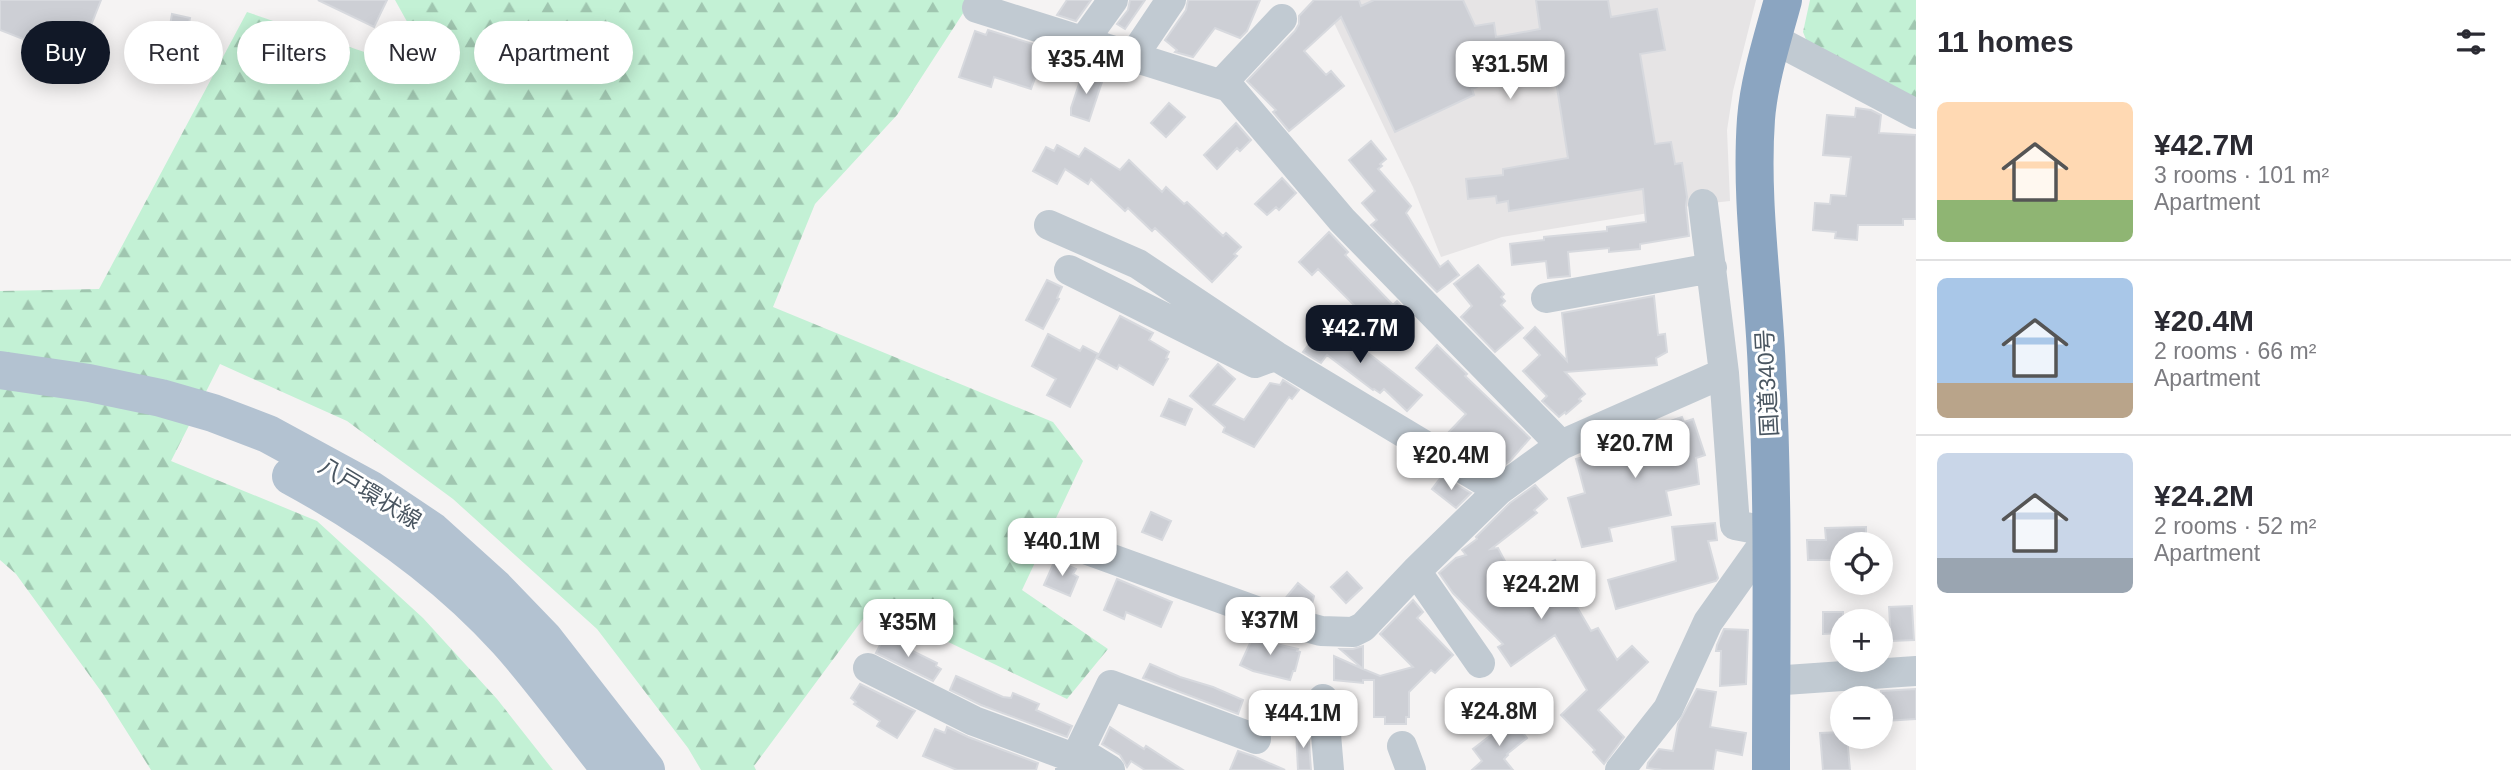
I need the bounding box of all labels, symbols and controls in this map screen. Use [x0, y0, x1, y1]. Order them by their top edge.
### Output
chip: Buy [21, 21, 110, 84]
chip: Rent [124, 21, 223, 84]
chip: Filters [237, 21, 350, 84]
chip: New [364, 21, 460, 84]
chip: Apartment [474, 21, 633, 84]
icon: filters [2452, 23, 2490, 61]
text: 11 homes [1937, 25, 2074, 58]
pin: ¥35.4M [1029, 36, 1143, 96]
pin: ¥31.5M [1453, 42, 1567, 101]
text: ¥35.4M [1048, 46, 1124, 72]
text: ¥31.5M [1472, 51, 1548, 77]
text: ¥42.7M [2154, 128, 2254, 161]
icon: home [1993, 130, 2077, 214]
text: 3 rooms · 101 m² [2154, 162, 2329, 188]
text: Apartment [2154, 189, 2260, 215]
text: ¥20.4M [2154, 304, 2254, 337]
pin: ¥42.7M [1303, 306, 1417, 365]
icon: home [1993, 306, 2077, 390]
text: ¥42.7M [1322, 315, 1398, 341]
street label: 国道340号 [1751, 329, 1783, 437]
text: 2 rooms · 66 m² [2154, 338, 2316, 364]
text: Apartment [2154, 365, 2260, 391]
pin: ¥20.7M [1578, 420, 1692, 480]
text: ¥20.7M [1597, 430, 1673, 456]
pin: ¥20.4M [1394, 433, 1508, 492]
text: ¥20.4M [1413, 442, 1489, 468]
street label: 八戸環状線 [314, 452, 426, 534]
text: ¥24.2M [2154, 479, 2254, 512]
icon: home [1993, 481, 2077, 565]
text: 2 rooms · 52 m² [2154, 513, 2316, 539]
pin: ¥40.1M [1005, 518, 1119, 578]
text: ¥40.1M [1024, 528, 1100, 554]
map controls [1830, 532, 1893, 749]
button: locate [1830, 532, 1893, 595]
text: Apartment [2154, 540, 2260, 566]
pin: ¥24.2M [1484, 562, 1598, 621]
text: ¥24.2M [1503, 571, 1579, 597]
pin: ¥37M [1229, 598, 1311, 657]
pin: ¥35M [867, 600, 949, 659]
text: ¥37M [1241, 607, 1299, 633]
text: ¥35M [879, 609, 937, 635]
button: + [1830, 609, 1893, 672]
button: − [1830, 686, 1893, 749]
pin: ¥24.8M [1442, 688, 1556, 748]
pin: ¥44.1M [1246, 690, 1360, 750]
text: ¥24.8M [1461, 698, 1537, 724]
text: ¥44.1M [1265, 700, 1341, 726]

